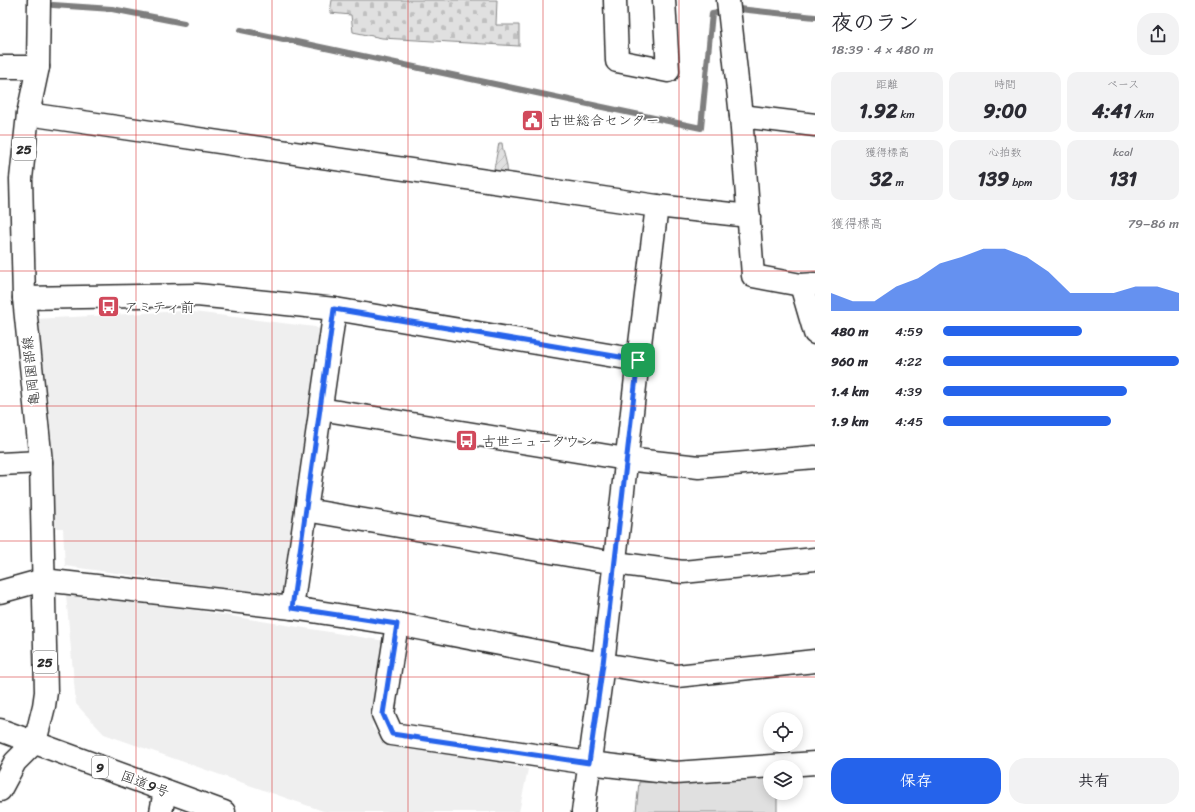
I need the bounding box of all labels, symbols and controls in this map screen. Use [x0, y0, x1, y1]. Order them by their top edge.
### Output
text: 夜のラン [831, 3, 919, 42]
button: share [1137, 13, 1179, 55]
text: 18:39 · 4 × 480 m [831, 38, 933, 61]
text: 距離 [876, 75, 898, 94]
text: 時間 [994, 75, 1016, 94]
text: ペース [1107, 75, 1139, 94]
text: 1.92 [859, 94, 898, 129]
text: 9:00 [983, 94, 1027, 129]
text: 4:41 [1092, 94, 1132, 129]
text: km [898, 105, 915, 124]
text: /km [1132, 105, 1154, 124]
public building icon: 古世総合センター [520, 107, 546, 133]
place label: 古世総合センター [548, 108, 659, 133]
road number: 25 [12, 138, 36, 160]
text: 獲得標高 [865, 143, 909, 162]
text: 心拍数 [989, 143, 1022, 162]
text: kcal [1113, 143, 1133, 162]
text: 32 [870, 162, 893, 197]
text: 139 [978, 162, 1009, 197]
text: 131 [1109, 162, 1137, 197]
text: m [893, 173, 904, 192]
text: bpm [1009, 173, 1033, 192]
text: 獲得標高 [831, 212, 883, 235]
text: 79–86 m [1128, 212, 1179, 235]
bus stop icon: アミティ前 [95, 294, 121, 320]
place label: アミティ前 [124, 295, 194, 320]
text: 480 m [831, 320, 869, 343]
text: 4:59 [895, 320, 923, 343]
street label: 亀岡園部線 [15, 335, 47, 407]
pin [621, 343, 655, 377]
icon: arrive [627, 349, 649, 371]
text: 960 m [831, 350, 868, 373]
text: 4:22 [895, 350, 922, 373]
text: 1.4 km [831, 380, 869, 403]
text: 4:39 [895, 380, 922, 403]
text: 1.9 km [831, 410, 869, 433]
text: 4:45 [895, 410, 923, 433]
bus stop icon: 古世ニュータウン [453, 428, 479, 454]
place label: 古世ニュータウン [482, 429, 594, 454]
road number: 25 [33, 651, 57, 673]
map controls [763, 712, 803, 800]
button: locate [763, 712, 803, 752]
road number: 9 [92, 756, 108, 778]
button: 保存 [831, 758, 1001, 804]
button: 共有 [1009, 758, 1179, 804]
button: layers [763, 760, 803, 800]
street label: 国道9号 [117, 763, 173, 805]

